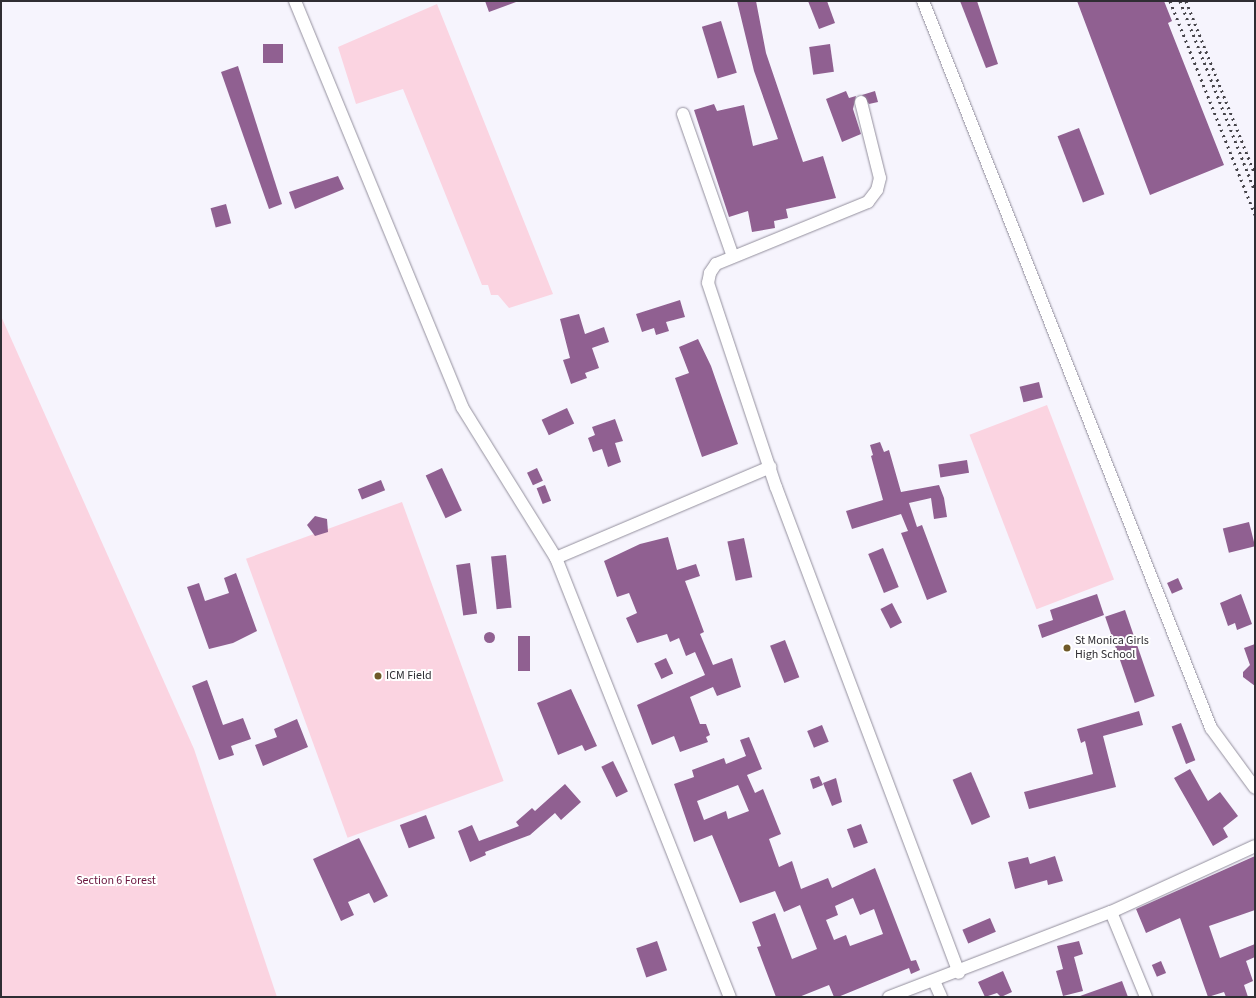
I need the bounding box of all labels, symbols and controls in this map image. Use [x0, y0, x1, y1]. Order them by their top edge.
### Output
place label: St Monica Girls High School [1075, 634, 1149, 662]
marker: St Monica Girls High School [1062, 643, 1072, 653]
place label: ICM Field [386, 669, 432, 683]
marker: ICM Field [373, 671, 383, 681]
park label: Section 6 Forest [76, 874, 156, 888]

